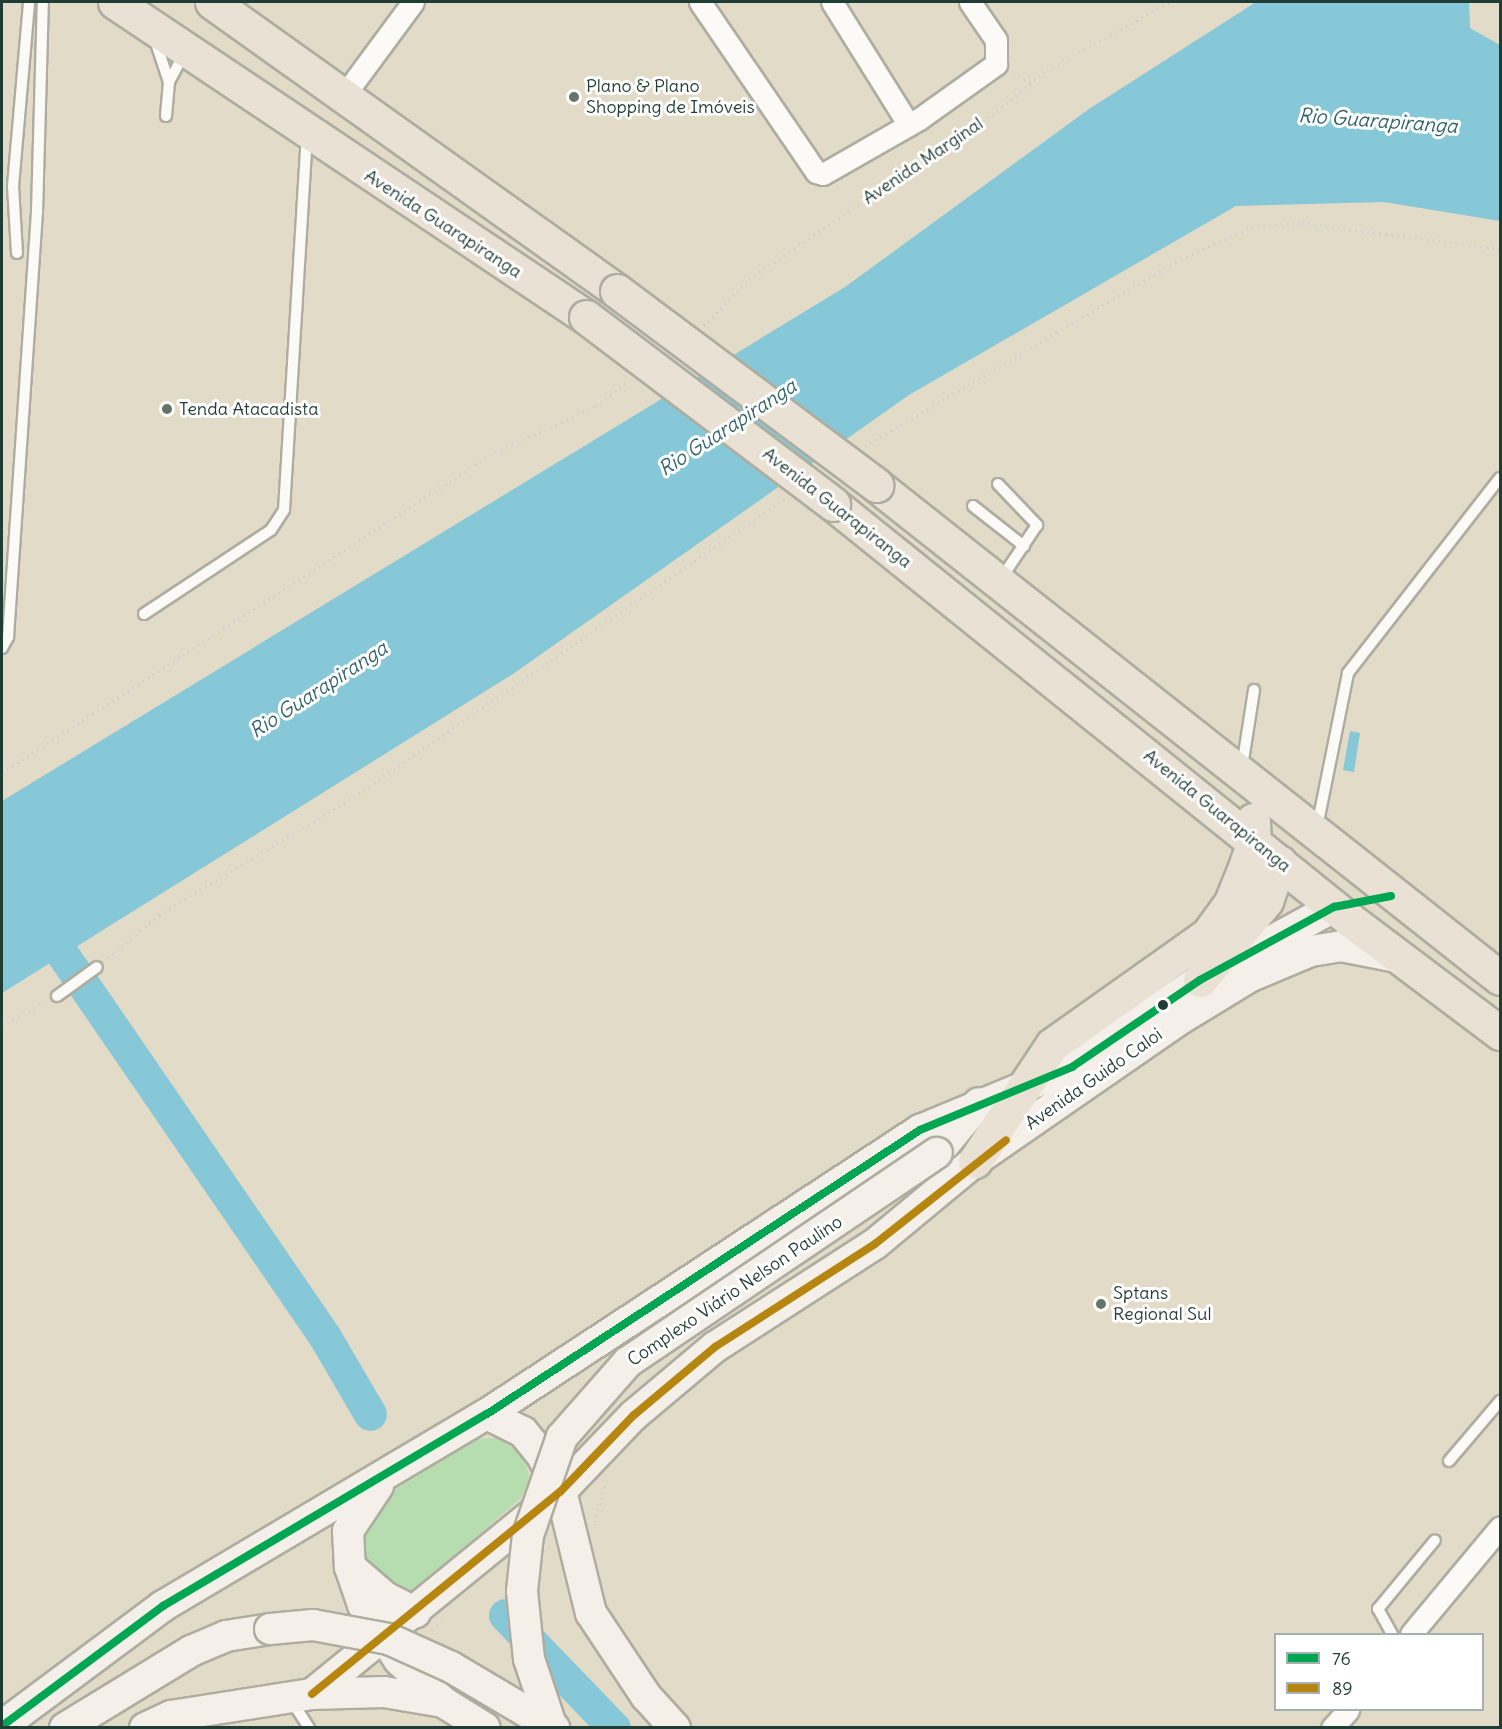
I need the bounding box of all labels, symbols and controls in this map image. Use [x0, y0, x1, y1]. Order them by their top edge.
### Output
place label: Plano & Plano Shopping de Imóveis [586, 76, 755, 118]
marker: Plano & Plano Shopping de Imóveis [567, 90, 581, 104]
water label: Rio Guarapiranga [1298, 102, 1458, 138]
street label: Avenida Marginal [859, 113, 987, 209]
street label: Avenida Guarapiranga [360, 165, 526, 283]
water label: Rio Guarapiranga [654, 374, 800, 480]
place label: Tenda Atacadista [179, 398, 318, 420]
marker: Tenda Atacadista [160, 402, 174, 416]
street label: Avenida Guarapiranga [758, 443, 916, 573]
water label: Rio Guarapiranga [245, 636, 391, 742]
street label: Avenida Guarapiranga [1139, 745, 1295, 877]
unlabelled marker [1157, 999, 1169, 1011]
street label: Avenida Guido Caloi [1021, 1024, 1167, 1134]
street label: Complexo Viário Nelson Paulino [623, 1211, 847, 1371]
place label: Sptans Regional Sul [1113, 1283, 1212, 1326]
marker: Sptans Regional Sul [1094, 1297, 1108, 1311]
legend [1274, 1633, 1484, 1711]
text: 76 [1332, 1647, 1351, 1670]
text: 89 [1332, 1677, 1353, 1700]

